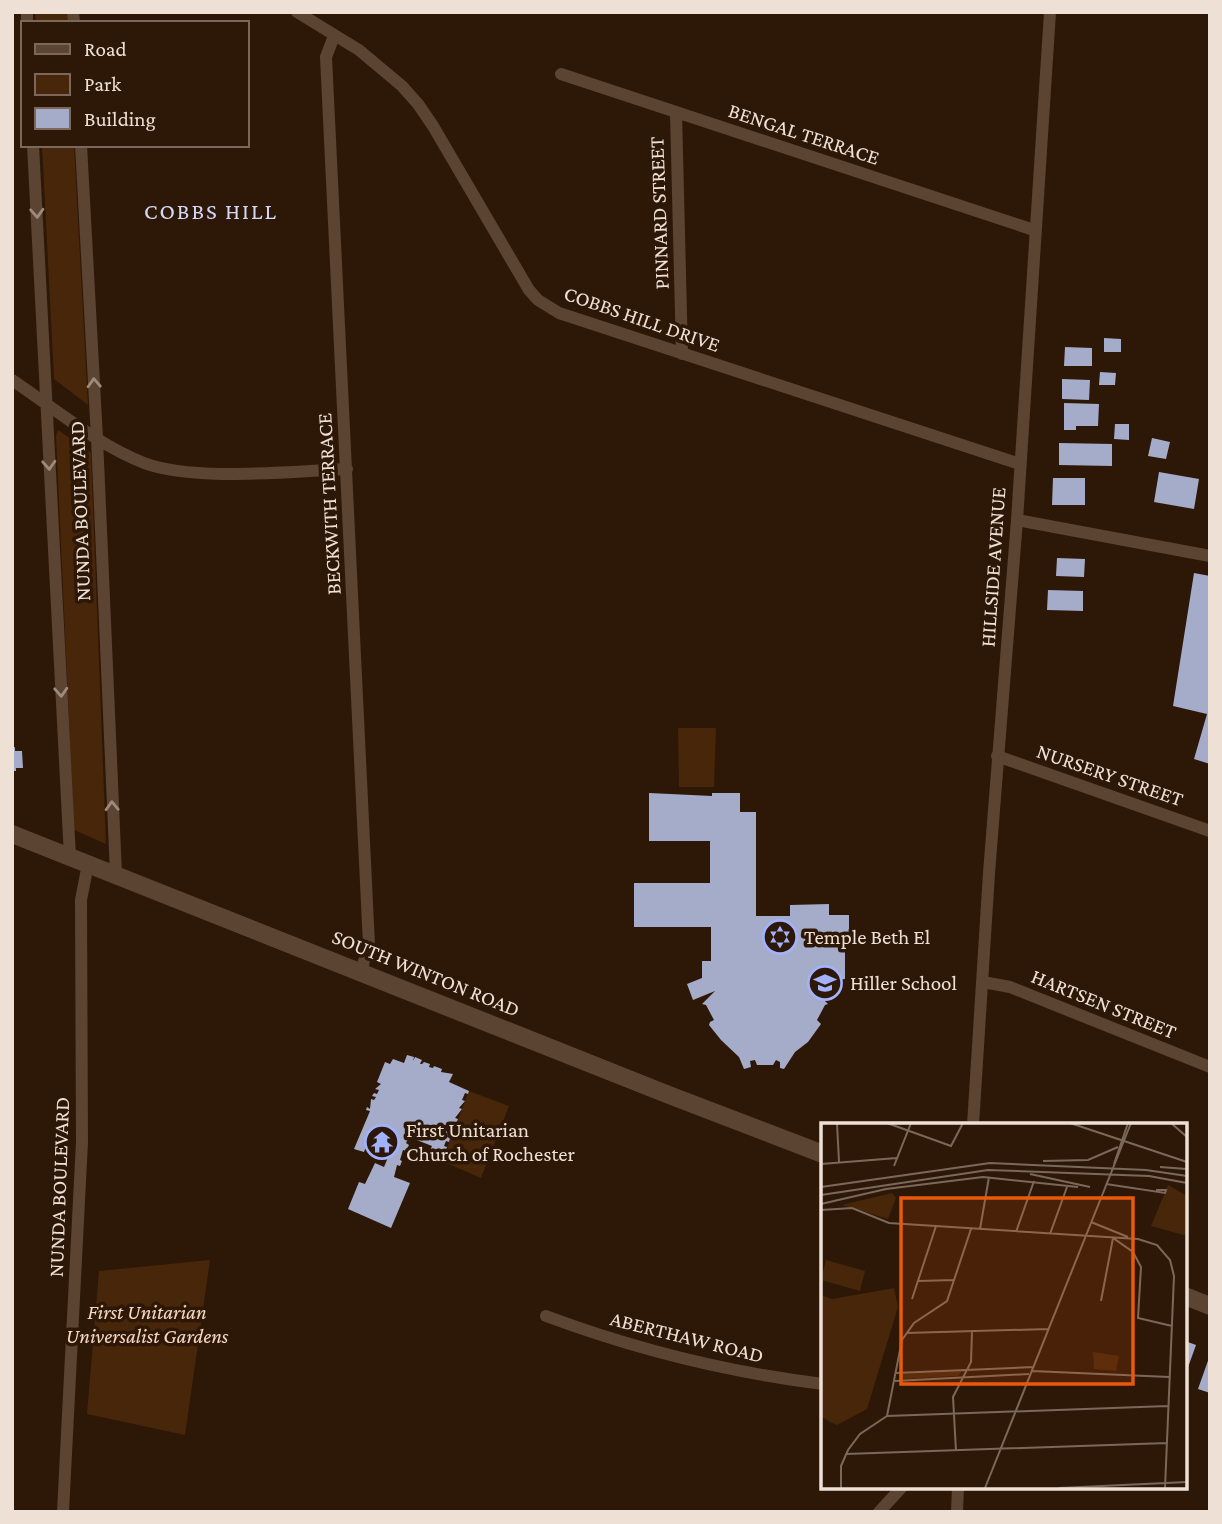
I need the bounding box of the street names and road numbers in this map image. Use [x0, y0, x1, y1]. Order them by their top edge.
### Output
street label: BENGAL TERRACE [725, 98, 883, 170]
street label: PINNARD STREET [644, 136, 674, 290]
street label: COBBS HILL DRIVE [561, 281, 723, 357]
street label: BECKWITH TERRACE [312, 412, 346, 596]
street label: NUNDA BOULEVARD [65, 420, 95, 602]
street label: HILLSIDE AVENUE [975, 486, 1011, 648]
street label: NURSERY STREET [1034, 739, 1187, 811]
street label: SOUTH WINTON ROAD [329, 924, 523, 1022]
street label: HARTSEN STREET [1028, 964, 1181, 1044]
street label: NUNDA BOULEVARD [44, 1096, 74, 1278]
street label: ABERTHAW ROAD [608, 1306, 766, 1368]

